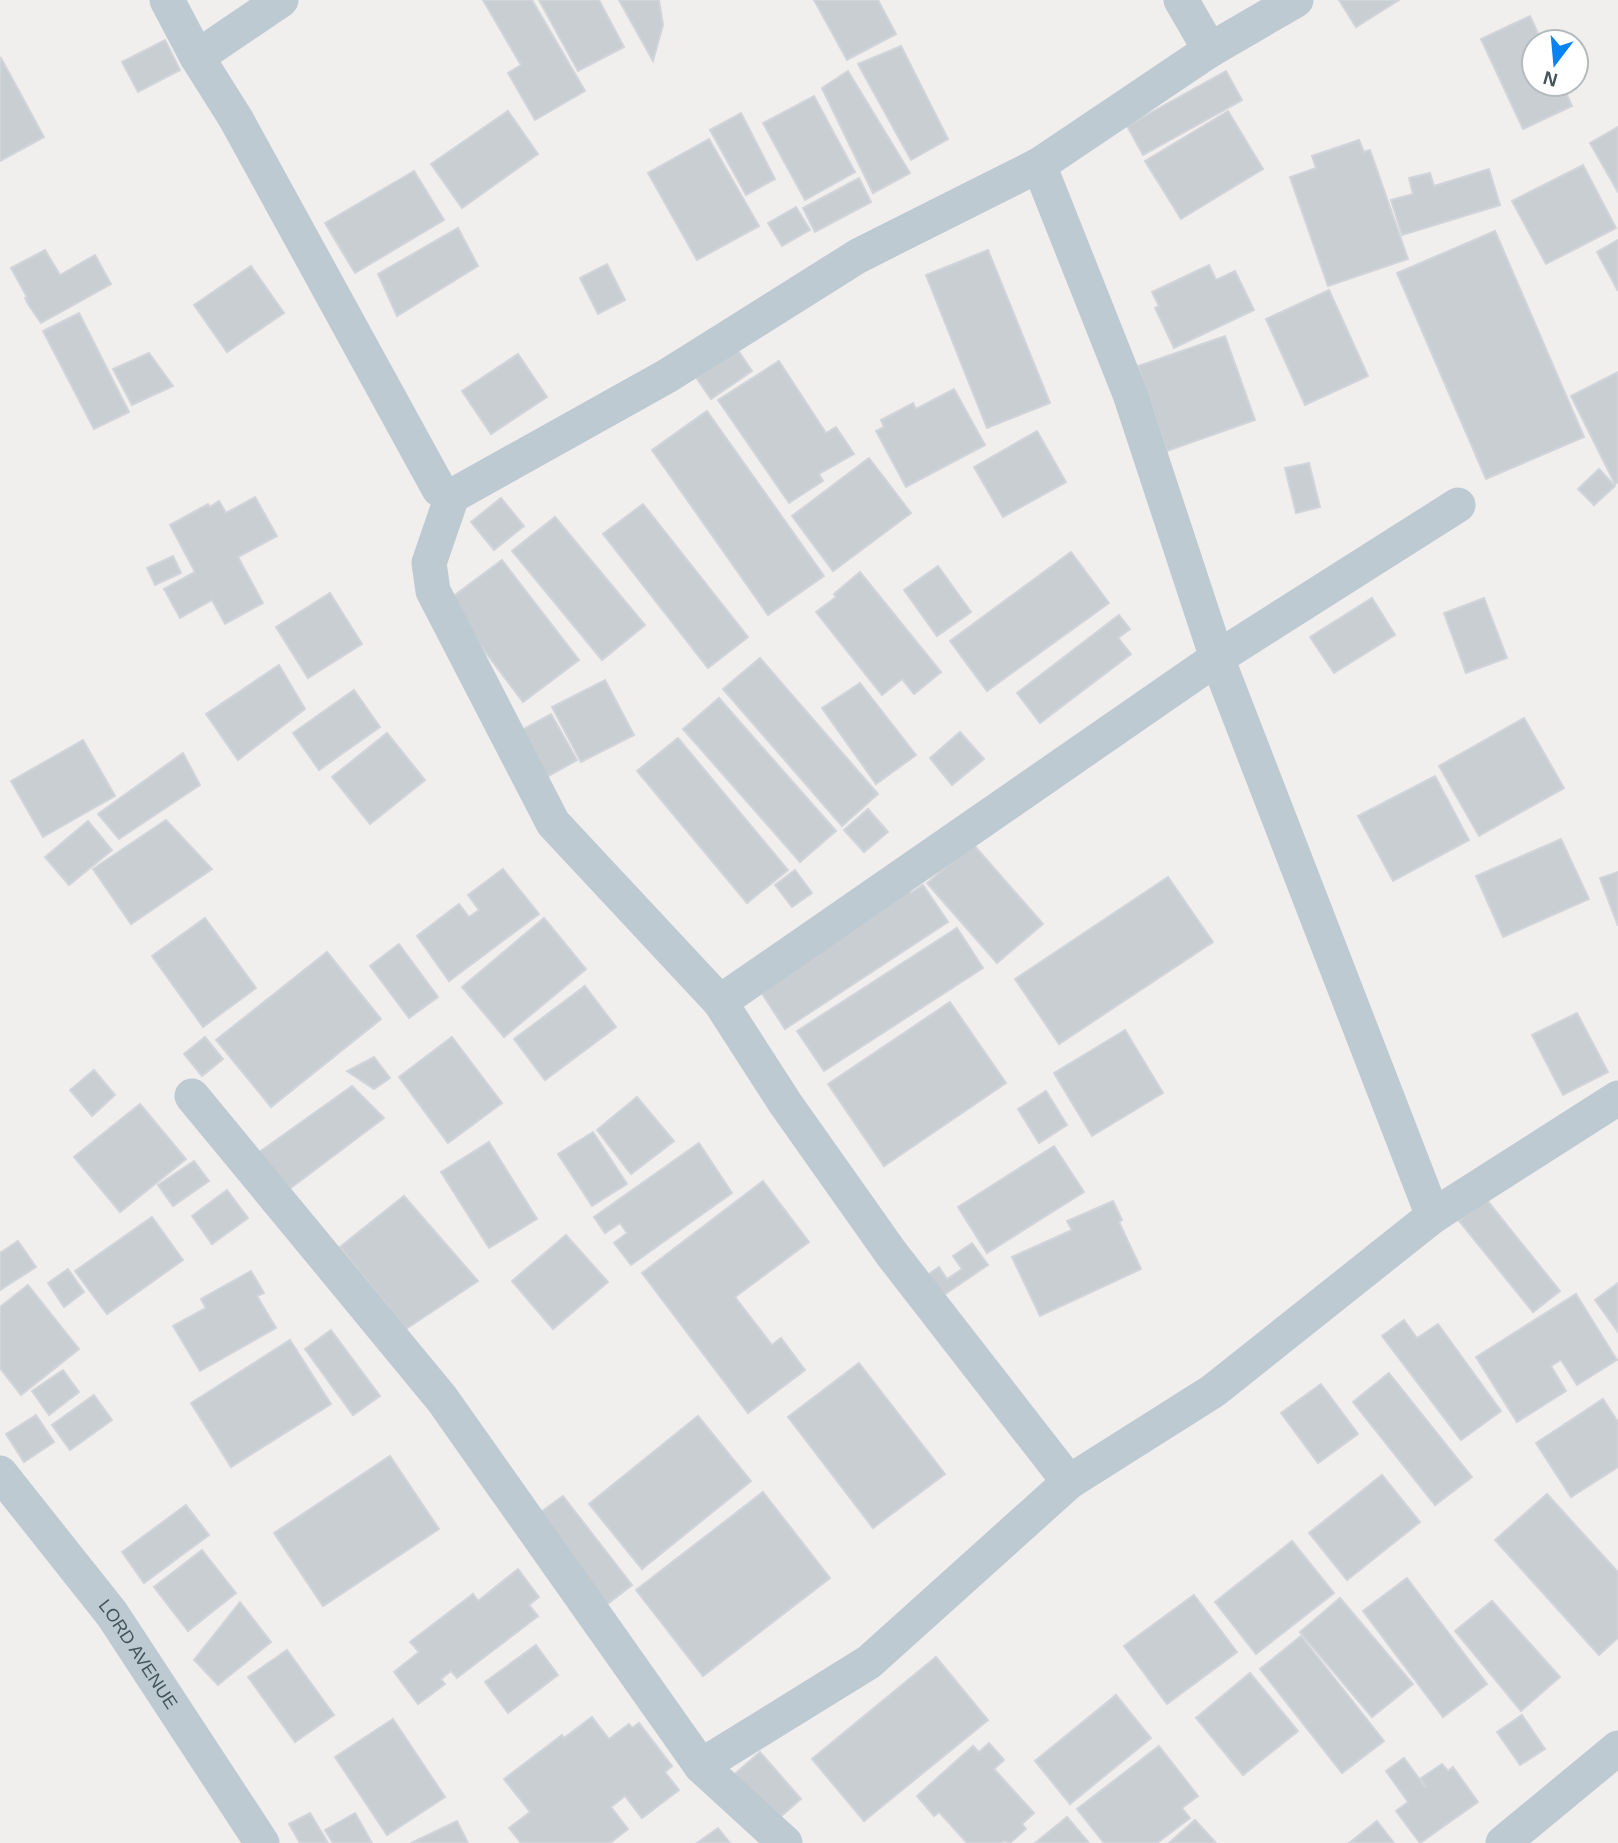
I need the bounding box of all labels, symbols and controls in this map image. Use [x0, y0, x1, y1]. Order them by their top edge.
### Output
north arrow [1520, 28, 1590, 98]
text: N [1541, 67, 1560, 91]
street label: LORD AVENUE [95, 1596, 181, 1713]

